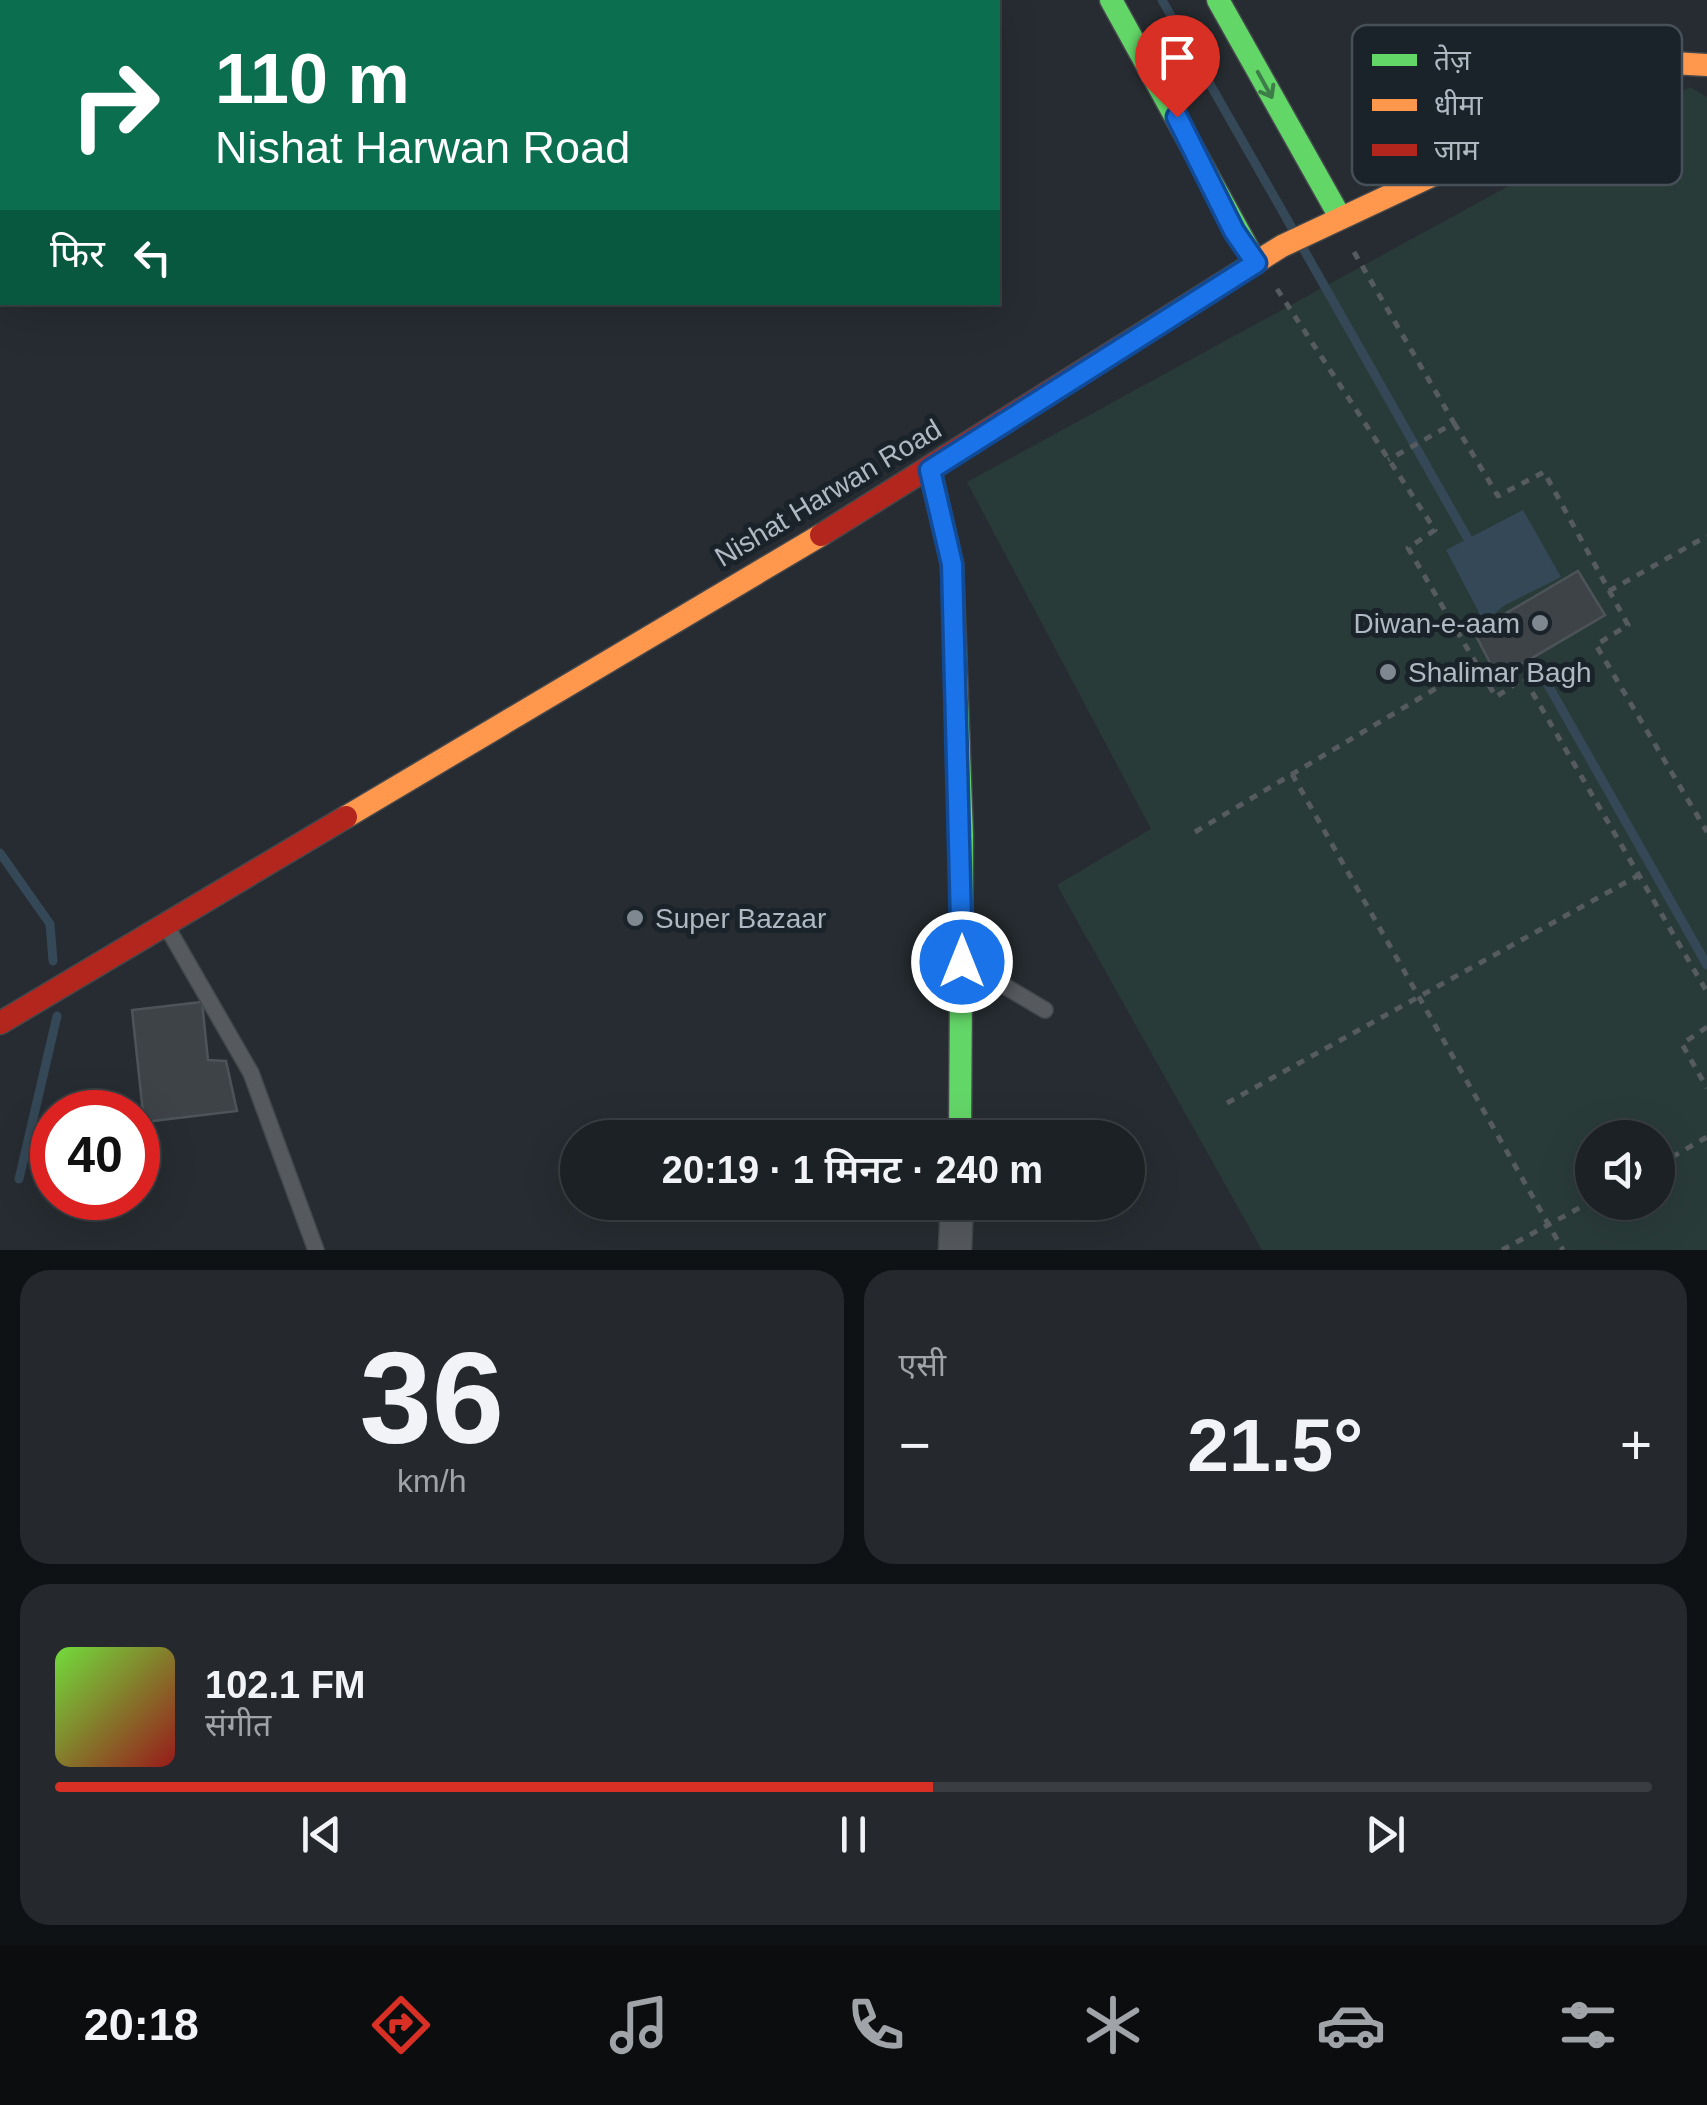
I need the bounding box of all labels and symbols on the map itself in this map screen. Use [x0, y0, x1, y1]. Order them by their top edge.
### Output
pin [1135, 15, 1220, 118]
legend [1352, 25, 1682, 185]
text: तेज़ [1434, 44, 1472, 76]
one-way arrow [1255, 70, 1275, 99]
text: धीमा [1434, 89, 1483, 121]
text: जाम [1434, 135, 1480, 166]
street label: Nishat Harwan Road [709, 413, 947, 573]
place label: Diwan-e-aam [1354, 608, 1520, 639]
marker: Diwan-e-aam [1529, 612, 1551, 634]
place label: Shalimar Bagh [1408, 657, 1592, 688]
marker: Shalimar Bagh [1377, 661, 1399, 683]
place label: Super Bazaar [655, 903, 826, 934]
marker: Super Bazaar [624, 907, 646, 929]
position arrow [910, 910, 1014, 1014]
speed limit sign: 40 [30, 1090, 160, 1220]

